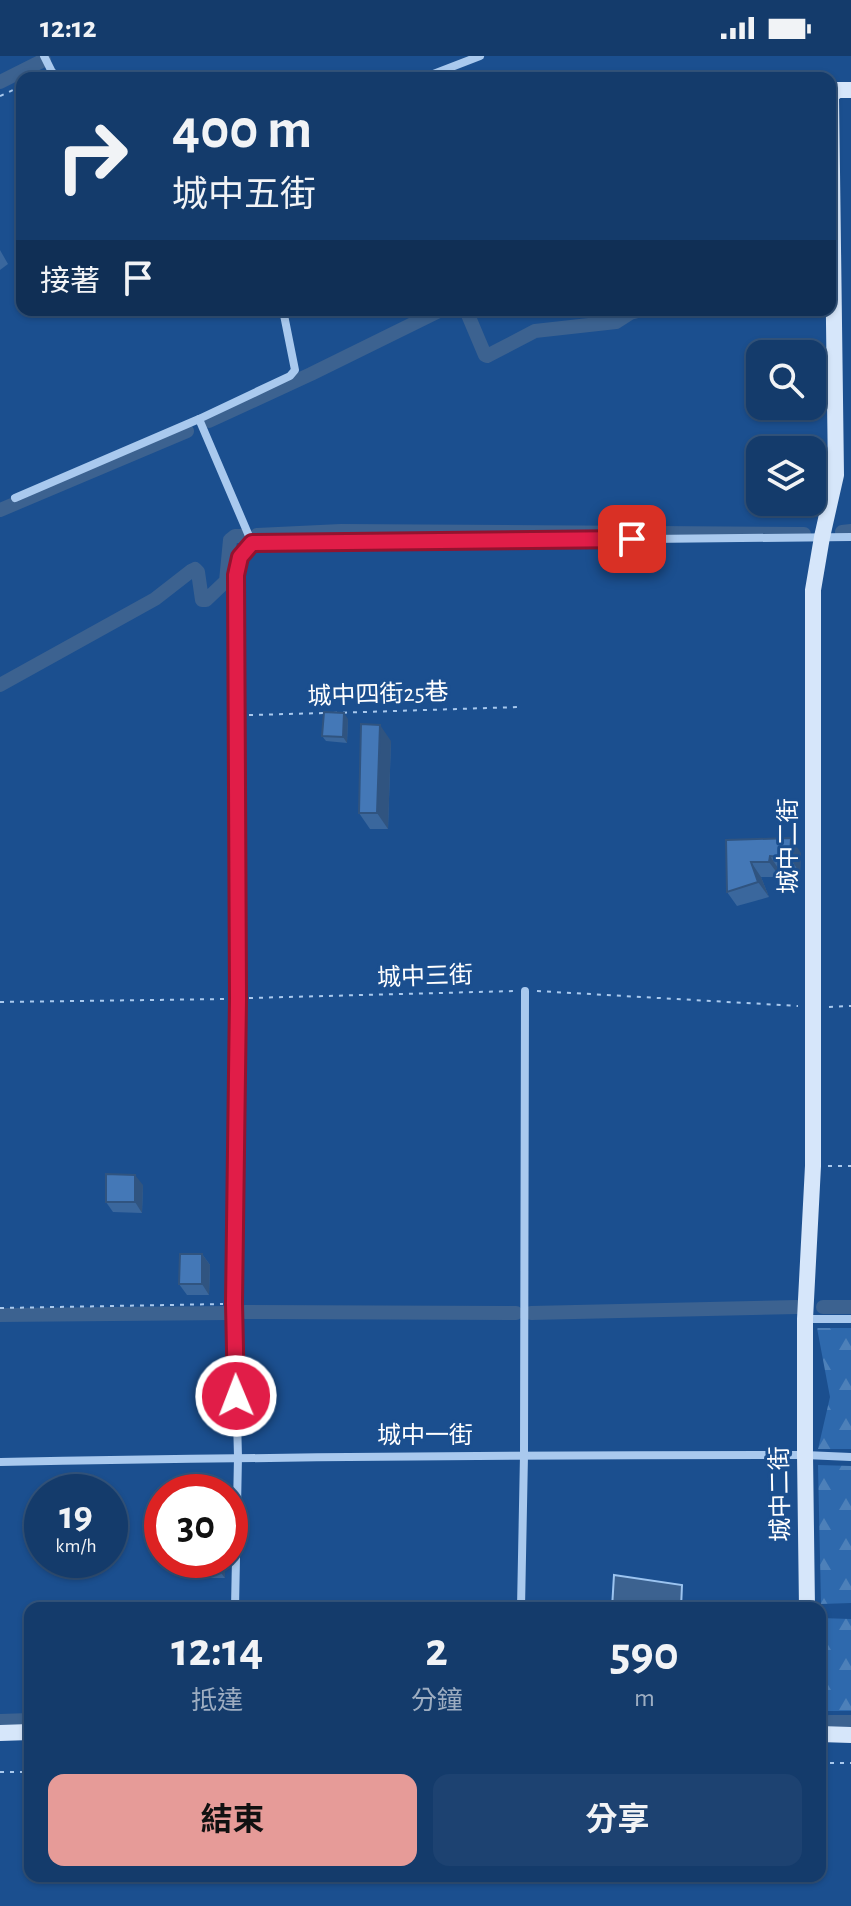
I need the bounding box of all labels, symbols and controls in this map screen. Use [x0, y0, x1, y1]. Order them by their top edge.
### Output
text: 12:12 [40, 13, 97, 43]
text: 400 m [172, 102, 312, 158]
icon: right [40, 104, 144, 208]
text: 城中五街 [172, 177, 316, 213]
icon: arrive [116, 256, 160, 300]
text: 接著 [40, 267, 100, 297]
map controls [746, 340, 826, 516]
button: search [746, 340, 826, 420]
button: layers [746, 436, 826, 516]
pin [598, 505, 666, 573]
icon: arrive [610, 517, 654, 561]
street label: 城中四街25巷 [307, 679, 449, 709]
street label: 城中二街 [775, 798, 801, 894]
street label: 城中三街 [377, 961, 473, 991]
position arrow [194, 1354, 278, 1438]
street label: 城中一街 [377, 1422, 473, 1448]
street label: 城中二街 [766, 1446, 794, 1542]
speed limit sign: 30 [144, 1474, 248, 1578]
text: 19 [59, 1496, 93, 1536]
text: km/h [55, 1536, 97, 1556]
text: 12:14 [171, 1627, 263, 1675]
text: 2 [425, 1627, 448, 1675]
text: 590 [610, 1631, 679, 1679]
text: m [634, 1685, 655, 1711]
text: 抵達 [191, 1688, 243, 1714]
text: 分鐘 [411, 1688, 463, 1714]
button: 結束 [48, 1774, 417, 1866]
button: 分享 [433, 1774, 802, 1866]

